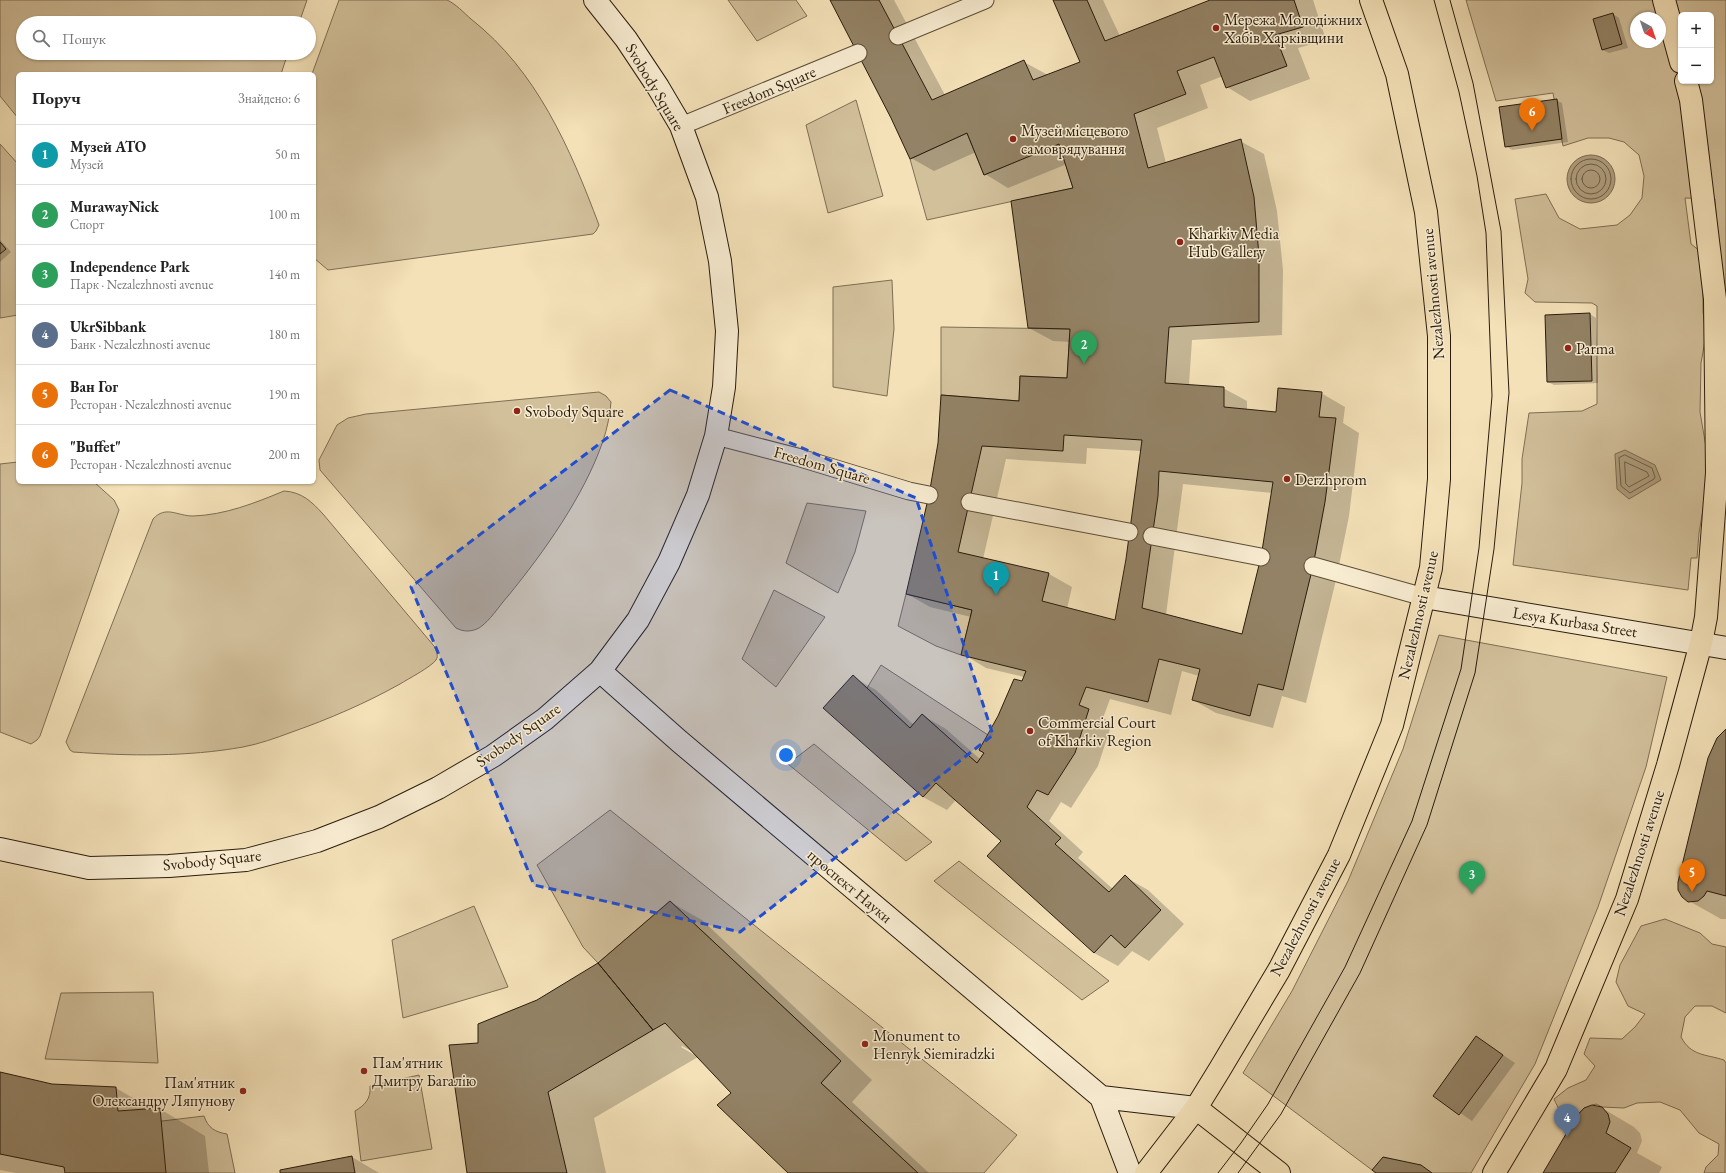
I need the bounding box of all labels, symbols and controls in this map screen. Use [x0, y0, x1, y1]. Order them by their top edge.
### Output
place label: Мережа Молодіжних Хабів Харківщини [1223, 9, 1362, 48]
north arrow [1630, 12, 1666, 48]
map controls [1678, 12, 1714, 84]
button: + [1678, 12, 1714, 48]
search box [16, 16, 316, 60]
marker: Мережа Молодіжних Хабів Харківщини [1211, 23, 1221, 33]
icon: search [30, 27, 52, 49]
text: Пошук [62, 29, 106, 48]
street label: Svobody Square [621, 39, 689, 135]
button: − [1678, 48, 1714, 84]
street label: Freedom Square [719, 61, 819, 119]
text: Поруч [32, 87, 81, 109]
text: Знайдено: 6 [238, 90, 300, 107]
pin: 6 [1519, 98, 1545, 131]
place label: Музей місцевого самоврядування [1021, 120, 1129, 159]
marker: Музей місцевого самоврядування [1008, 134, 1018, 144]
text: Музей АТО [70, 137, 146, 156]
text: 1 [42, 146, 48, 163]
text: 50 m [275, 146, 300, 163]
text: Музей [70, 156, 104, 173]
text: MurawayNick [70, 197, 159, 216]
text: 2 [42, 206, 48, 223]
text: 100 m [269, 206, 300, 223]
text: Спорт [70, 216, 104, 233]
place label: Kharkiv Media Hub Gallery [1188, 223, 1280, 262]
street label: Nezalezhnosti avenue [1417, 228, 1449, 360]
marker: Kharkiv Media Hub Gallery [1175, 237, 1185, 247]
text: Independence Park [70, 257, 190, 276]
text: 3 [42, 266, 48, 283]
text: 140 m [269, 266, 300, 283]
text: Парк · Nezalezhnosti avenue [70, 276, 213, 293]
text: UkrSibbank [70, 317, 146, 336]
text: 4 [42, 326, 48, 343]
text: 180 m [269, 326, 300, 343]
pin: 2 [1071, 331, 1097, 364]
text: Банк · Nezalezhnosti avenue [70, 336, 210, 353]
place label: Parma [1576, 338, 1615, 359]
marker: Parma [1563, 343, 1573, 353]
text: Ван Гог [70, 377, 118, 396]
text: 5 [42, 386, 48, 403]
text: 190 m [269, 386, 300, 403]
text: Ресторан · Nezalezhnosti avenue [70, 396, 232, 413]
place label: Svobody Square [525, 401, 624, 422]
marker: Svobody Square [512, 406, 522, 416]
text: "Buffet" [70, 437, 121, 456]
street label: Freedom Square [771, 441, 873, 489]
text: 6 [42, 446, 48, 463]
text: 200 m [269, 446, 300, 463]
text: Ресторан · Nezalezhnosti avenue [70, 456, 232, 473]
place label: Derzhprom [1295, 469, 1367, 490]
marker: Derzhprom [1282, 474, 1292, 484]
street label: Nezalezhnosti avenue [1393, 549, 1443, 681]
pin: 1 [983, 562, 1009, 595]
street label: Lesya Kurbasa Street [1511, 602, 1639, 642]
street label: Svobody Square [472, 698, 564, 772]
place label: Commercial Court of Kharkiv Region [1038, 712, 1156, 751]
marker: Commercial Court of Kharkiv Region [1025, 726, 1035, 736]
your location [776, 745, 796, 765]
street label: Nezalezhnosti avenue [1609, 787, 1669, 919]
street label: Svobody Square [162, 844, 262, 876]
street label: проспект Науки [803, 844, 897, 928]
street label: Nezalezhnosti avenue [1265, 854, 1345, 980]
pin: 5 [1679, 859, 1705, 892]
pin: 3 [1459, 861, 1485, 894]
place label: Monument to Henryk Siemiradzki [873, 1025, 995, 1064]
marker: Monument to Henryk Siemiradzki [860, 1039, 870, 1049]
place label: Пам'ятник Дмитру Багалію [372, 1052, 476, 1091]
marker: Пам'ятник Дмитру Багалію [359, 1066, 369, 1076]
place label: Пам'ятник Олександру Ляпунову [92, 1072, 236, 1111]
marker: Пам'ятник Олександру Ляпунову [238, 1086, 248, 1096]
pin: 4 [1554, 1104, 1580, 1137]

